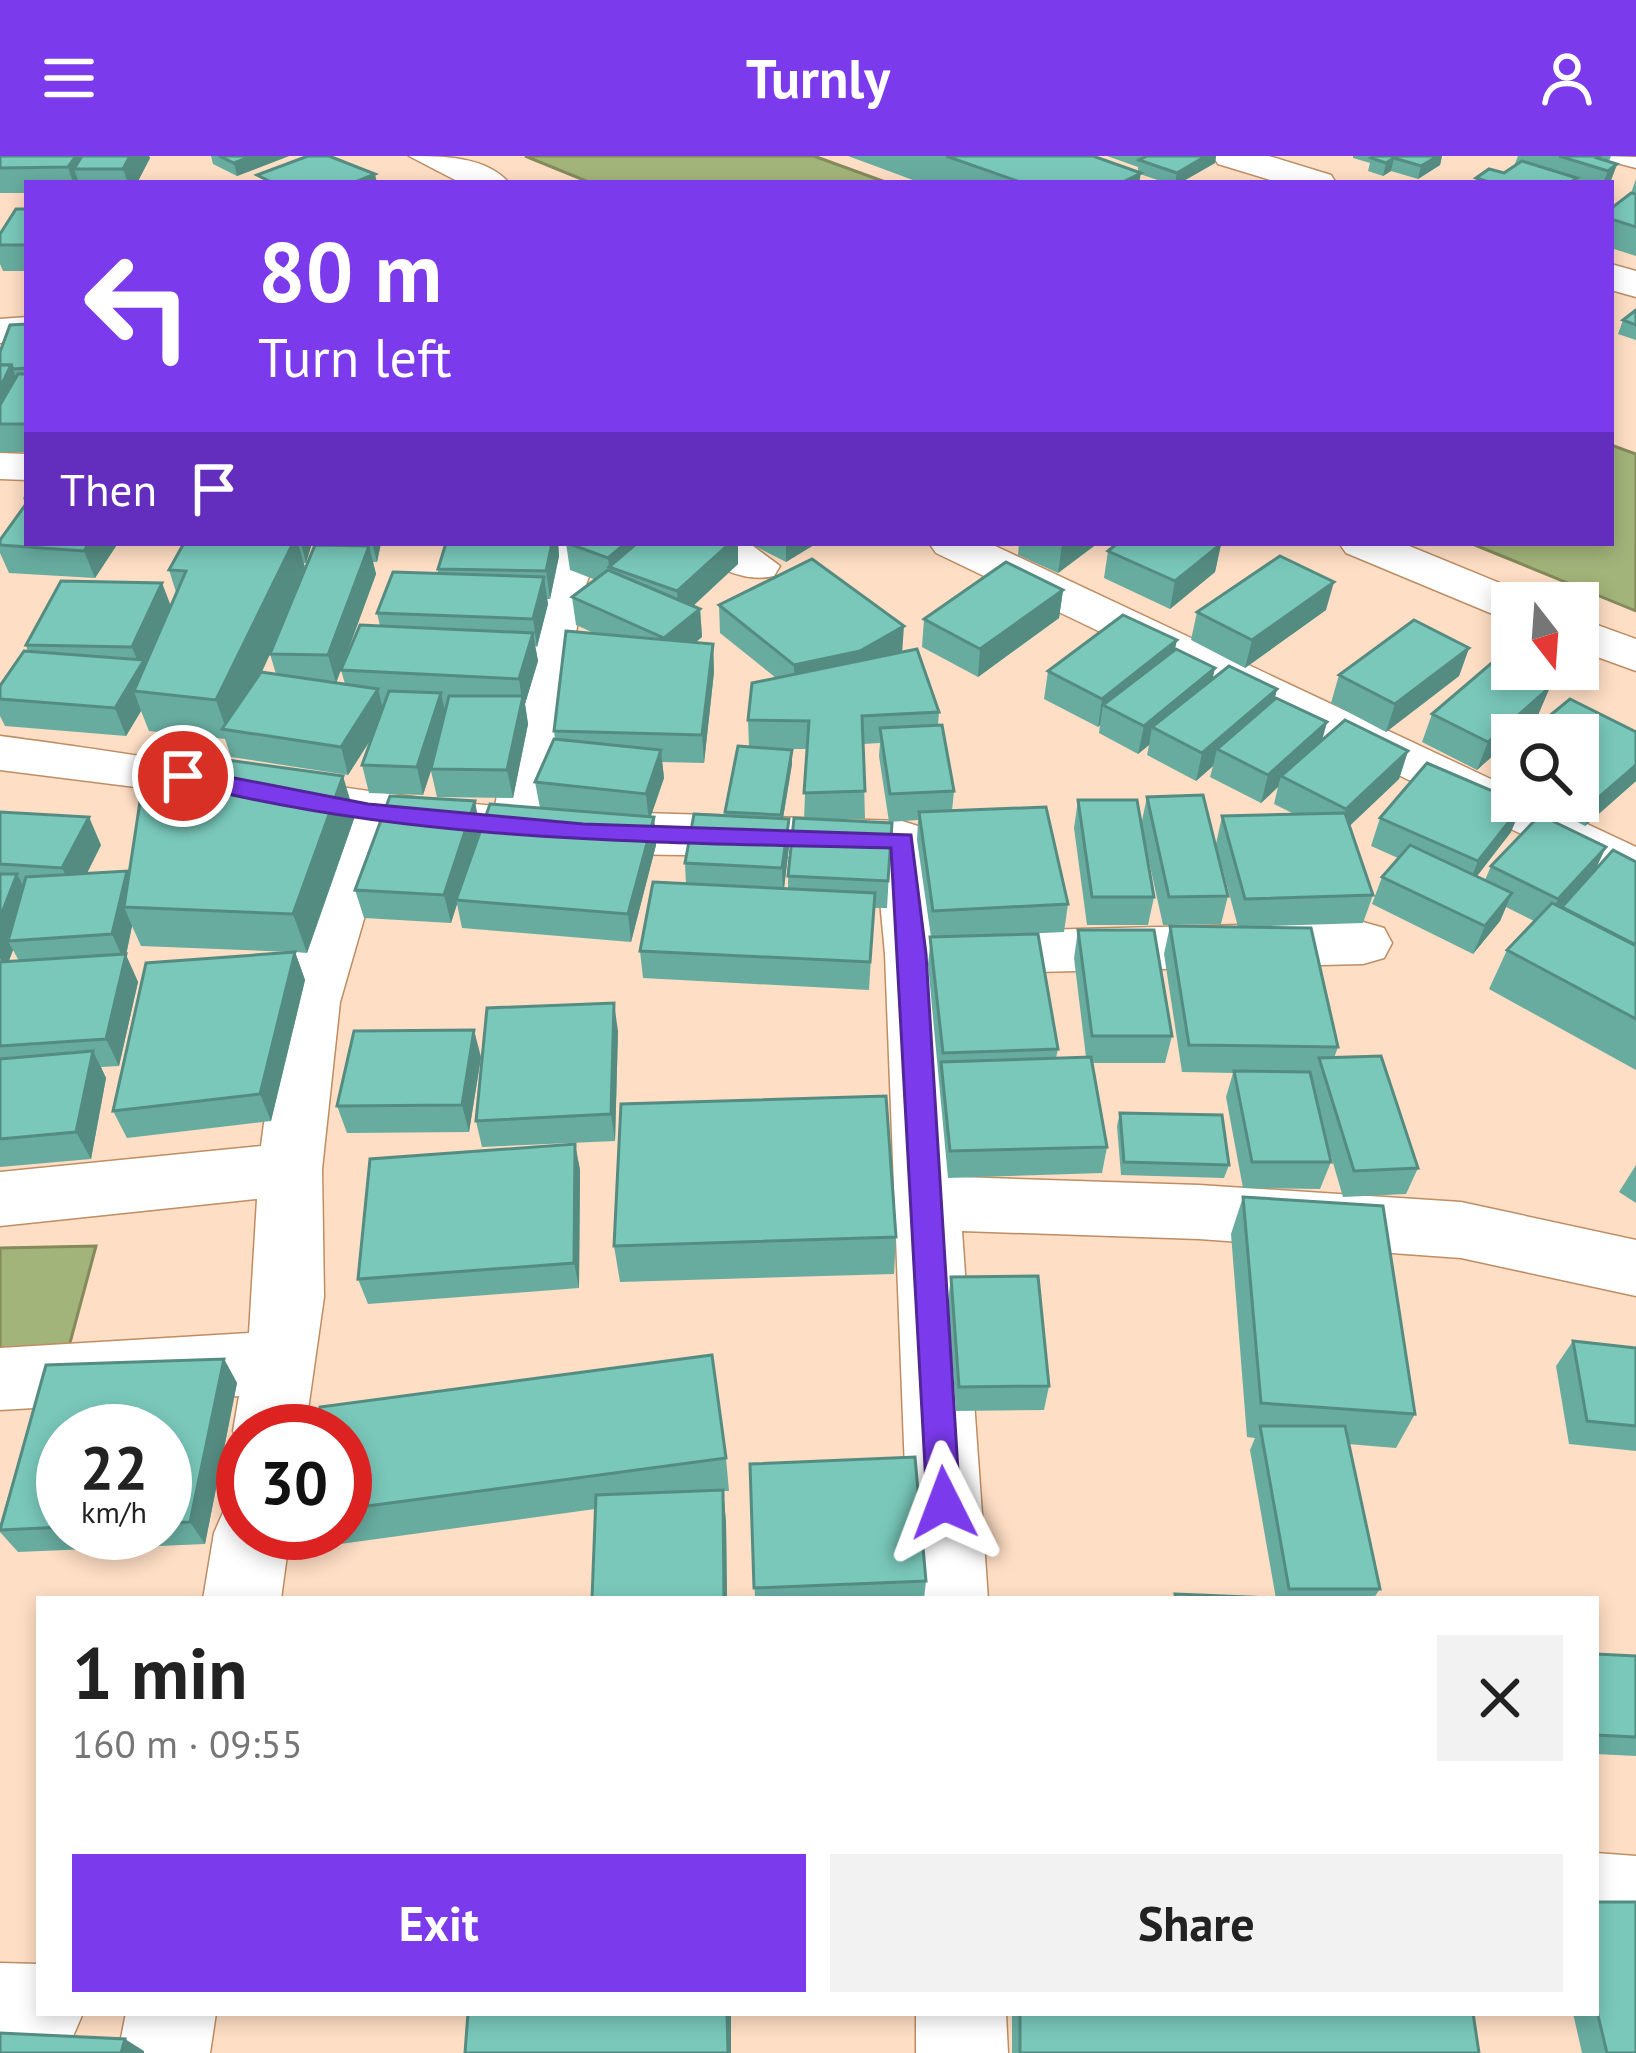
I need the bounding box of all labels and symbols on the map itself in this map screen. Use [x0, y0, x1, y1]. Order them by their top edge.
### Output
north arrow [1491, 582, 1599, 690]
pin [132, 725, 234, 827]
speed limit sign: 30 [216, 1404, 372, 1560]
position arrow [881, 1440, 1007, 1566]

